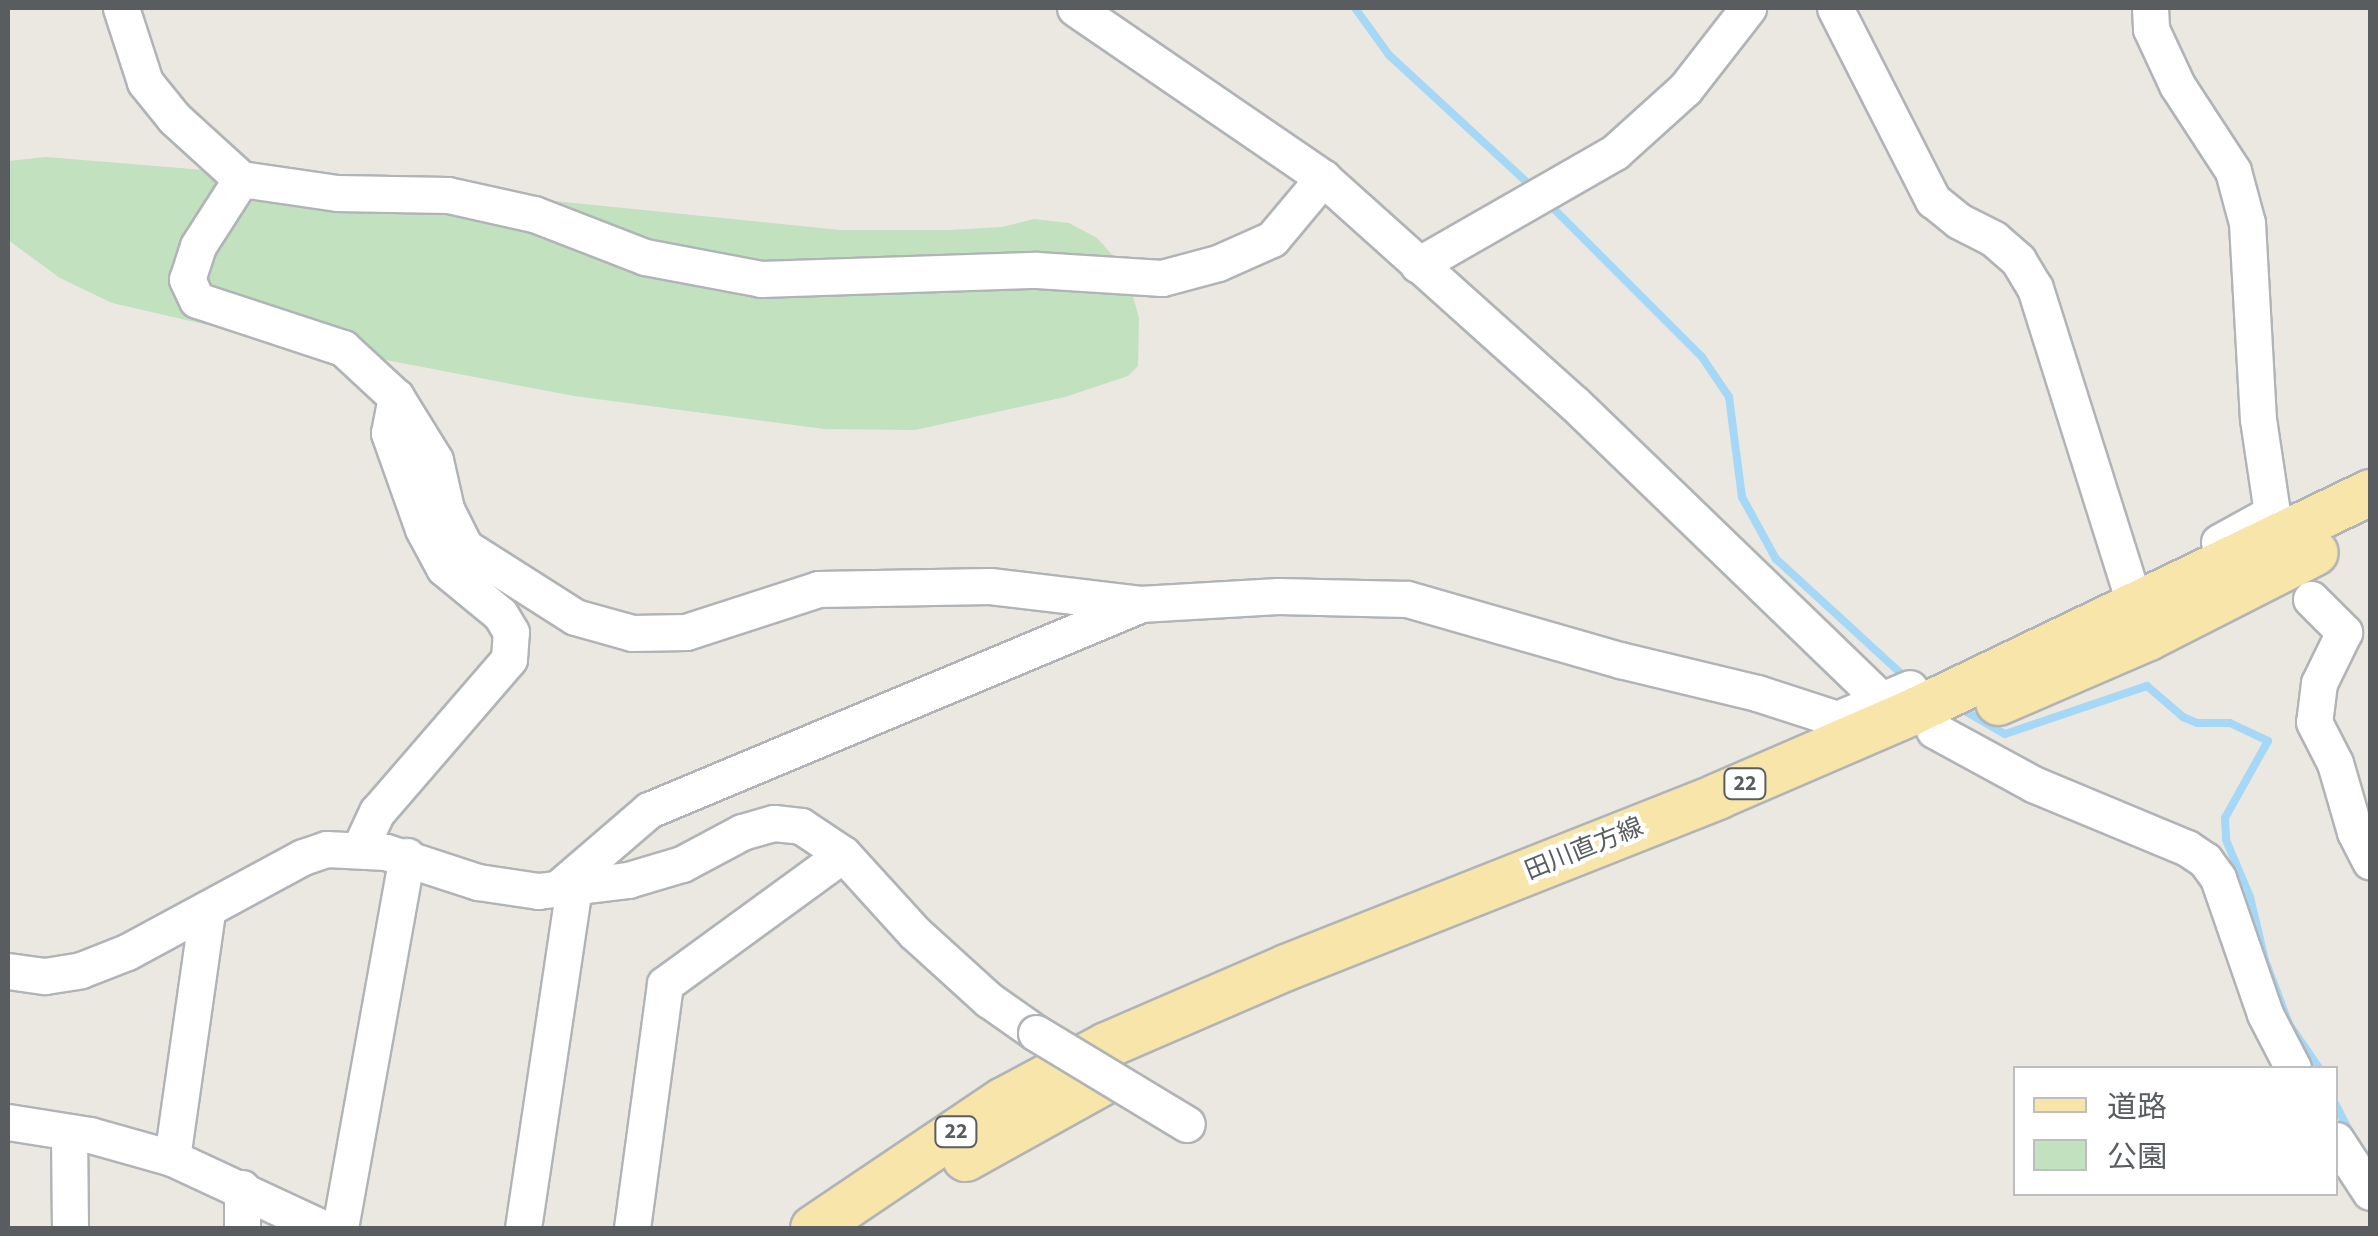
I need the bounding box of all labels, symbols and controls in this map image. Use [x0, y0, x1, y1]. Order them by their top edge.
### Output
road number: 22 [1722, 767, 1768, 801]
street label: 田川直方線 [1520, 812, 1648, 886]
legend [2013, 1066, 2338, 1196]
text: 道路 [2107, 1086, 2167, 1129]
road number: 22 [934, 1115, 978, 1149]
text: 公園 [2107, 1136, 2167, 1179]

